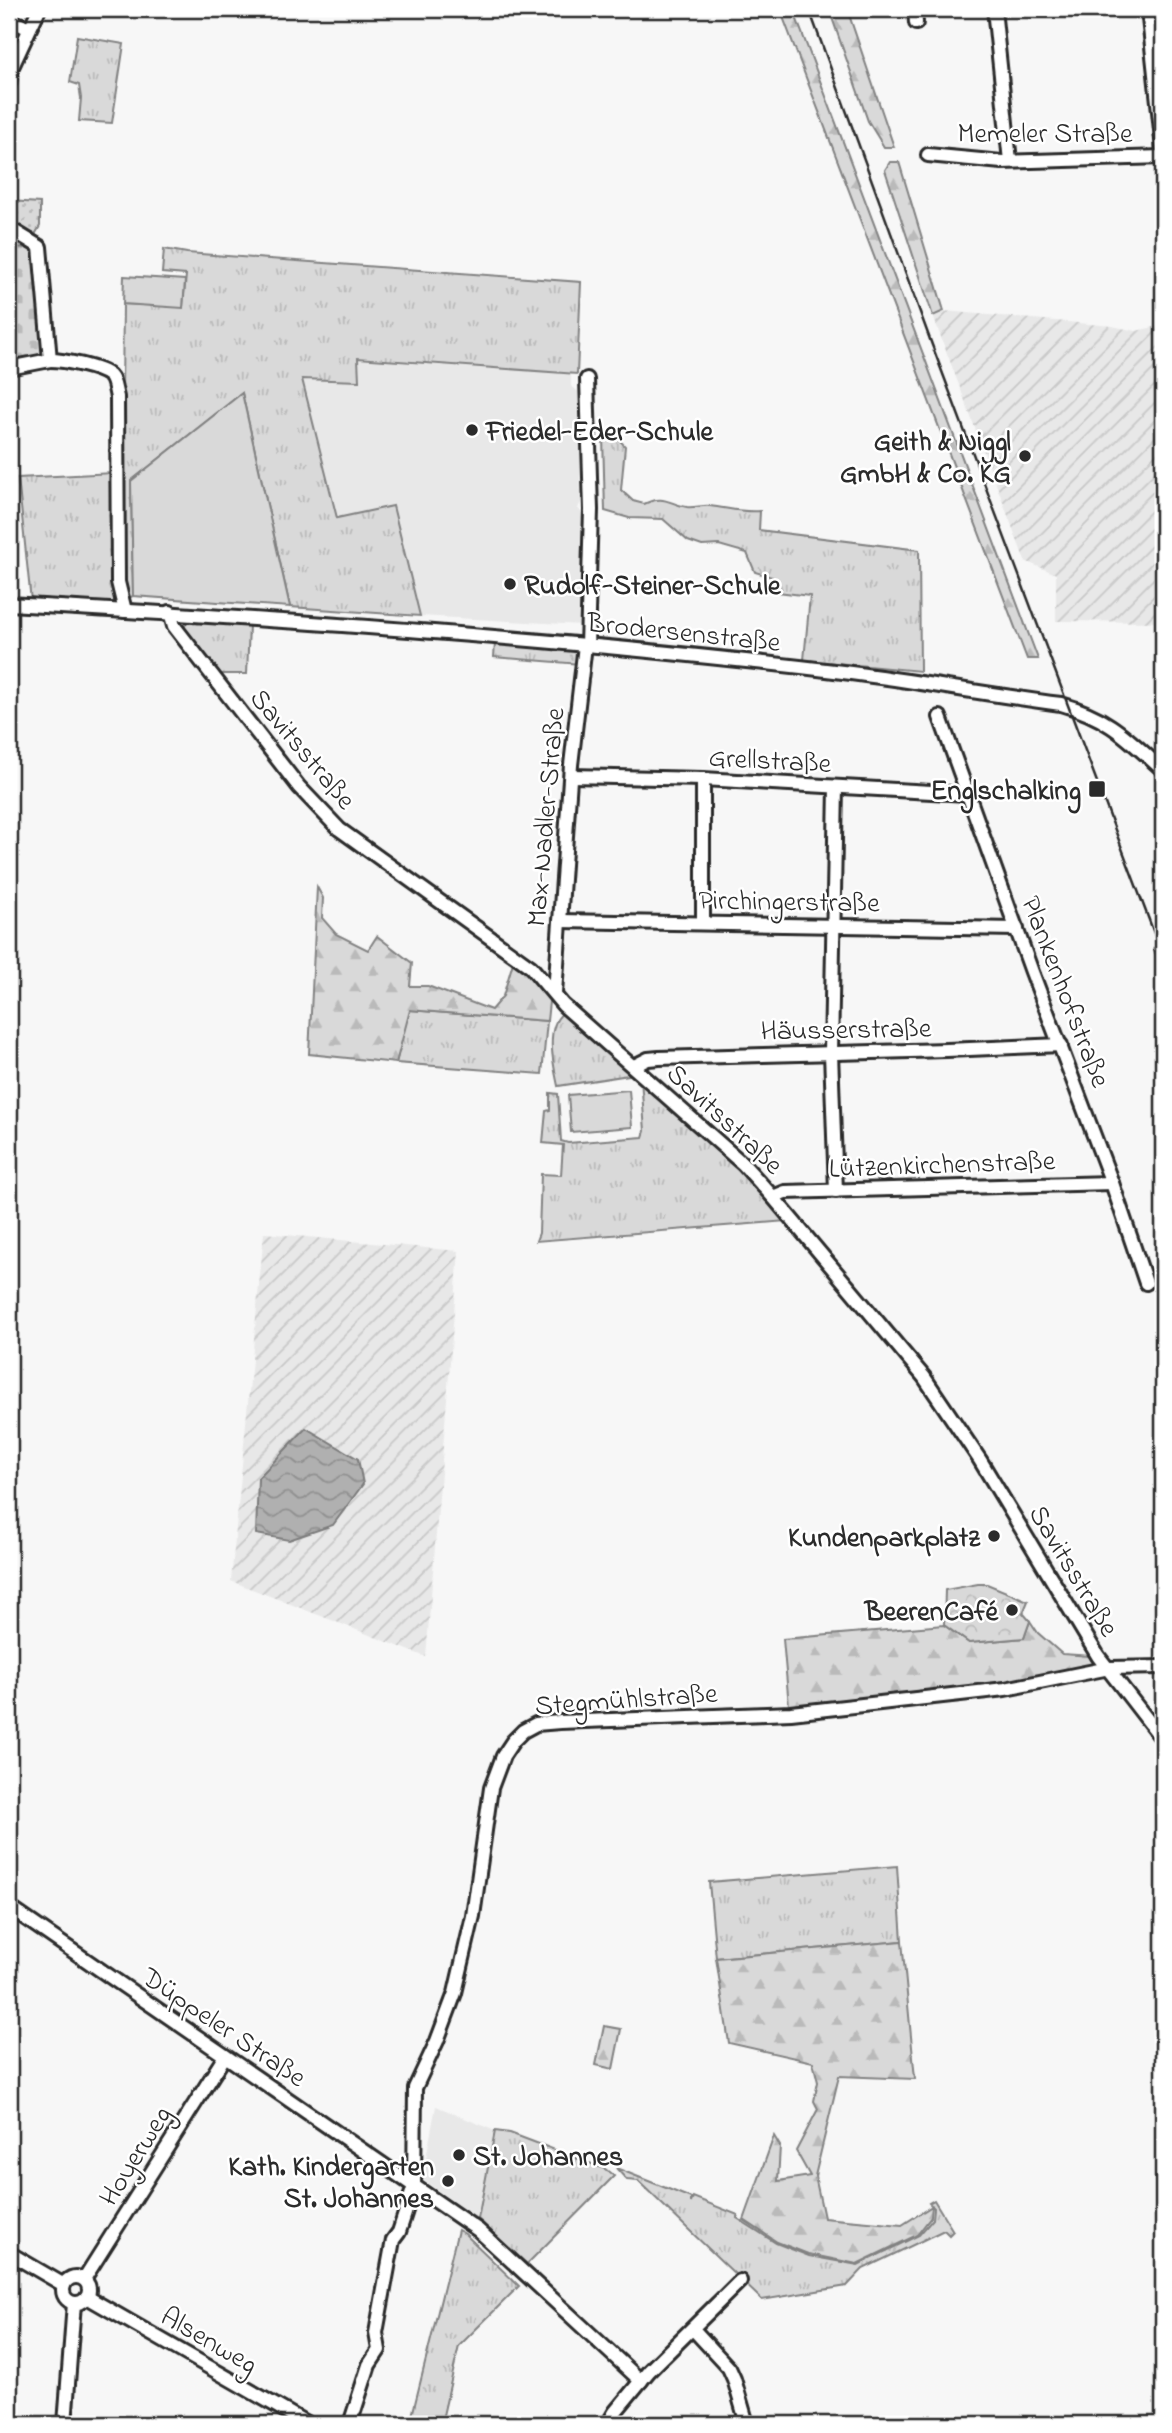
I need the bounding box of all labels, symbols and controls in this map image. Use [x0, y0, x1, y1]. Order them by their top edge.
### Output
street label: Memeler Straße [957, 115, 1133, 156]
place label: Friedel-Eder-Schule [484, 413, 714, 454]
marker: Friedel-Eder-Schule [464, 422, 480, 438]
place label: Geith & Niggl GmbH & Co. KG [840, 423, 1011, 496]
marker: Geith & Niggl GmbH & Co. KG [1017, 448, 1033, 464]
place label: Rudolf-Steiner-Schule [524, 567, 782, 608]
marker: Rudolf-Steiner-Schule [502, 576, 518, 592]
street label: Brodersenstraße [584, 604, 783, 665]
street label: Savitsstraße [238, 681, 365, 820]
street label: Max-Nadler-Straße [517, 706, 578, 929]
street label: Grellstraße [707, 739, 833, 786]
place label: Englschalking [931, 772, 1081, 814]
marker: Englschalking [1087, 779, 1107, 799]
street label: Pirchingerstraße [698, 881, 880, 926]
street label: Plankenhofstraße [1008, 890, 1119, 1094]
street label: Häusserstraße [760, 1010, 932, 1053]
street label: Savitsstraße [656, 1055, 792, 1186]
street label: Lützenkirchenstraße [828, 1142, 1056, 1191]
street label: Savitsstraße [1017, 1498, 1128, 1646]
place label: Kundenparkplatz [788, 1519, 981, 1560]
marker: Kundenparkplatz [986, 1528, 1002, 1544]
place label: BeerenCafé [863, 1593, 999, 1634]
marker: BeerenCafé [1004, 1602, 1020, 1618]
street label: Stegmühlstraße [534, 1675, 719, 1728]
street label: Düppeler Straße [132, 1958, 314, 2099]
street label: Hoyerweg [90, 2099, 184, 2215]
place label: St. Johannes [473, 2138, 623, 2179]
marker: St. Johannes [451, 2147, 467, 2163]
place label: Kath. Kindergarten St. Johannes [228, 2148, 434, 2221]
marker: Kath. Kindergarten St. Johannes [440, 2173, 456, 2189]
street label: Alsenweg [152, 2298, 264, 2386]

